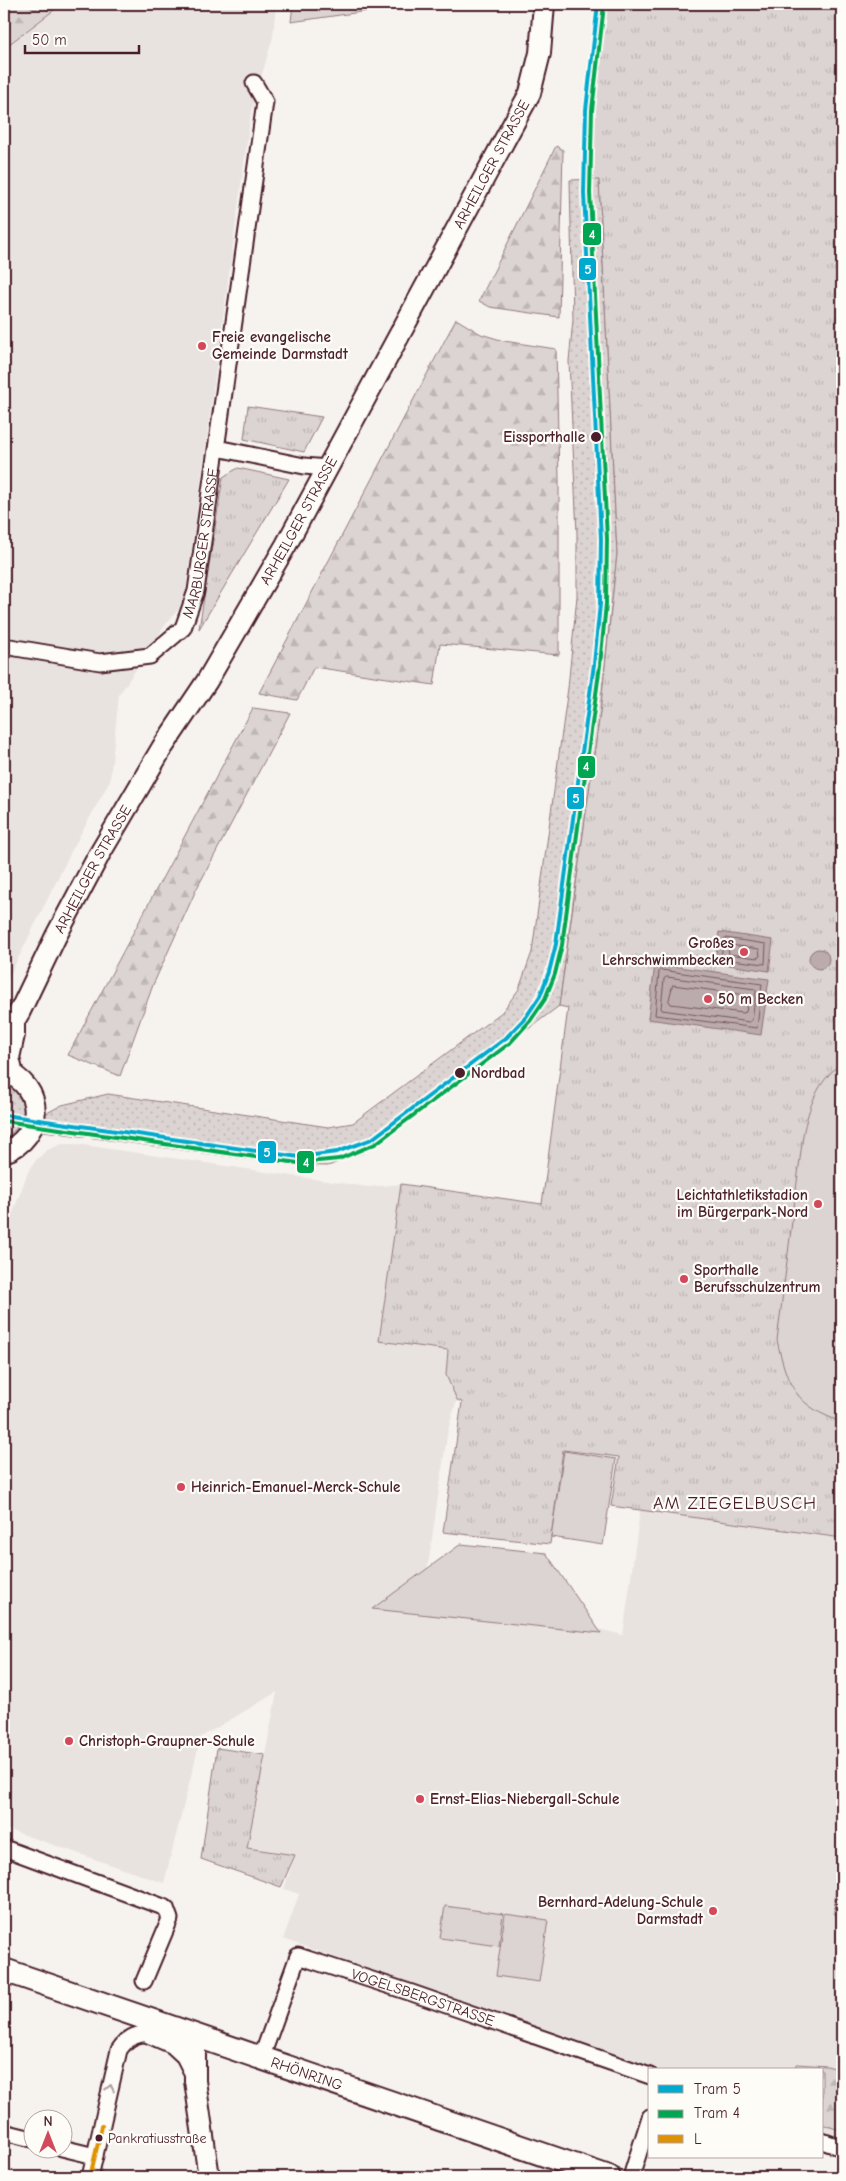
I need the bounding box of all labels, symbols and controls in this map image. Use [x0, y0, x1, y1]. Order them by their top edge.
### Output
scale bar [25, 22, 139, 54]
text: 50 m [32, 31, 67, 49]
street label: ARHEILGER STRASSE [449, 97, 533, 232]
line badge: 4 [582, 222, 602, 246]
text: 4 [589, 226, 596, 243]
line badge: 5 [578, 257, 597, 281]
text: 5 [584, 261, 592, 278]
place label: Freie evangelische Gemeinde Darmstadt [212, 328, 349, 363]
marker: Freie evangelische Gemeinde Darmstadt [196, 340, 208, 352]
place label: Eissporthalle [503, 428, 585, 446]
marker: Eissporthalle [589, 430, 603, 444]
street label: ARHEILGER STRASSE [256, 453, 341, 588]
street label: MARBURGER STRASSE [178, 467, 222, 621]
line badge: 4 [577, 755, 596, 779]
text: 4 [583, 758, 590, 775]
line badge: 5 [566, 786, 585, 810]
text: 5 [572, 790, 580, 807]
street label: ARHEILGER STRASSE [50, 802, 135, 936]
place label: Großes Lehrschwimmbecken [602, 934, 734, 969]
marker: Großes Lehrschwimmbecken [738, 946, 750, 958]
place label: 50 m Becken [718, 990, 803, 1008]
marker: 50 m Becken [702, 993, 714, 1005]
place label: Nordbad [471, 1064, 525, 1082]
marker: Nordbad [453, 1066, 467, 1080]
line badge: 5 [257, 1140, 277, 1164]
text: 5 [263, 1144, 271, 1161]
line badge: 4 [296, 1150, 315, 1174]
text: 4 [303, 1154, 310, 1171]
place label: Leichtathletikstadion im Bürgerpark-Nord [677, 1186, 808, 1221]
marker: Leichtathletikstadion im Bürgerpark-Nord [812, 1198, 824, 1210]
place label: Sporthalle Berufsschulzentrum [694, 1261, 821, 1296]
marker: Sporthalle Berufsschulzentrum [678, 1273, 690, 1285]
place label: Heinrich-Emanuel-Merck-Schule [191, 1478, 400, 1496]
marker: Heinrich-Emanuel-Merck-Schule [175, 1481, 187, 1493]
district label: AM ZIEGELBUSCH [653, 1493, 817, 1514]
place label: Christoph-Graupner-Schule [79, 1732, 255, 1750]
marker: Christoph-Graupner-Schule [63, 1735, 75, 1747]
place label: Ernst-Elias-Niebergall-Schule [430, 1790, 619, 1808]
marker: Ernst-Elias-Niebergall-Schule [414, 1793, 426, 1805]
place label: Bernhard-Adelung-Schule Darmstadt [538, 1893, 704, 1928]
marker: Bernhard-Adelung-Schule Darmstadt [707, 1905, 719, 1917]
street label: VOGELSBERGSTRASSE [349, 1965, 497, 2030]
street label: RHÖNRING [268, 2053, 345, 2094]
legend [648, 2068, 824, 2158]
text: Tram 5 [694, 2080, 741, 2098]
one-way arrow [105, 2084, 115, 2093]
text: Tram 4 [694, 2104, 740, 2122]
north arrow [22, 2108, 72, 2158]
text: N [43, 2113, 53, 2130]
place label: Pankratiusstraße [108, 2130, 206, 2147]
text: L [694, 2130, 702, 2148]
marker: Pankratiusstraße [94, 2133, 104, 2143]

